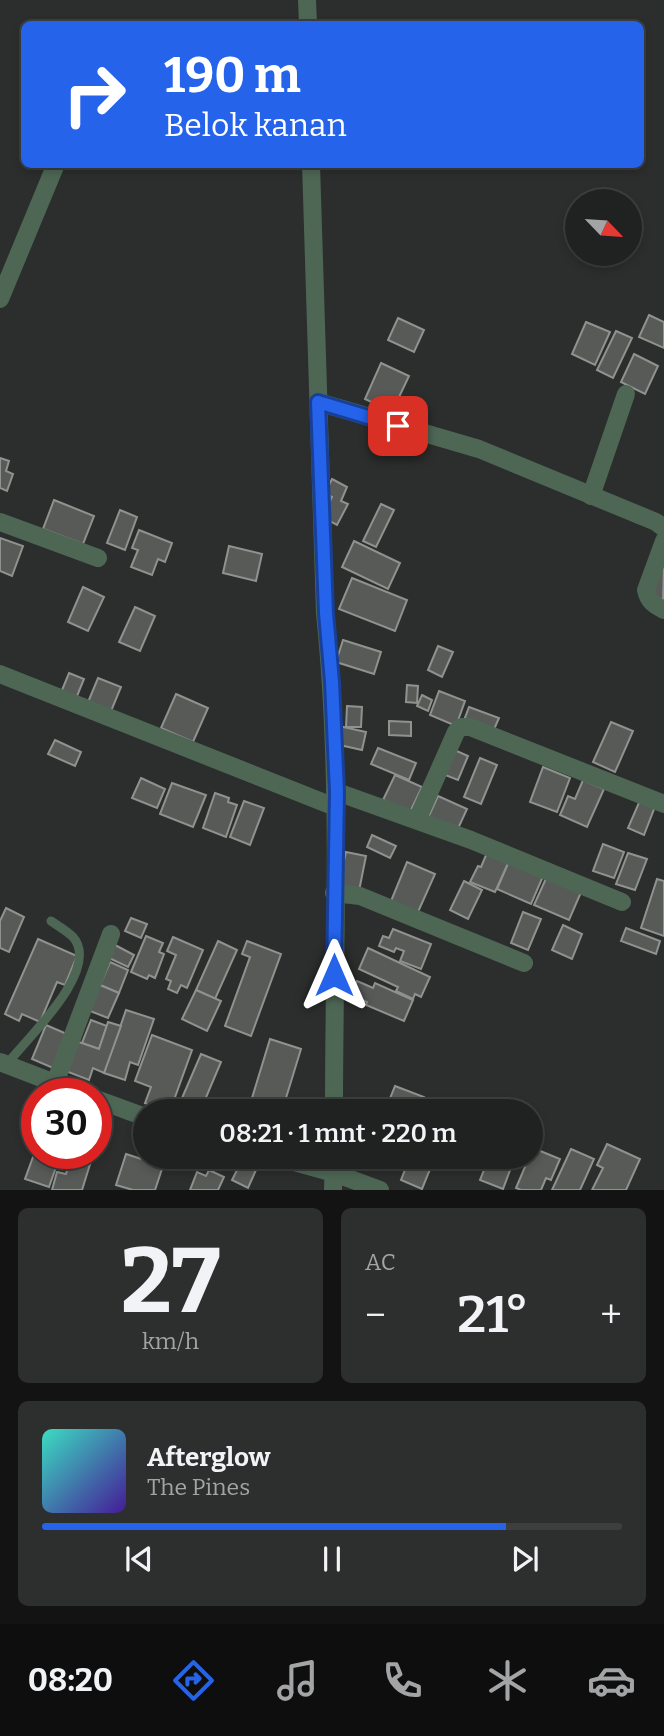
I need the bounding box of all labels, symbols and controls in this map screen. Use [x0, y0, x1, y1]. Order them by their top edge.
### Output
text: 190 m [164, 46, 301, 105]
icon: right [49, 49, 140, 140]
text: Belok kanan [164, 106, 347, 144]
north arrow [565, 189, 642, 266]
map controls [565, 189, 642, 266]
pin [368, 396, 428, 456]
icon: arrive [379, 407, 417, 445]
position arrow [297, 938, 371, 1012]
speed limit sign: 30 [21, 1078, 112, 1169]
text: 08:21 · 1 mnt · 220 m [219, 1118, 457, 1149]
text: 27 [121, 1227, 220, 1336]
text: AC [365, 1248, 396, 1276]
text: 21° [457, 1283, 529, 1346]
text: − [365, 1292, 386, 1338]
text: + [600, 1292, 622, 1338]
text: km/h [142, 1327, 199, 1355]
text: Afterglow [147, 1442, 270, 1473]
text: The Pines [147, 1473, 250, 1501]
icon: previous [120, 1540, 158, 1578]
icon: pause [313, 1540, 351, 1578]
icon: next [506, 1540, 544, 1578]
icon: directions [169, 1656, 218, 1705]
icon: music [273, 1656, 322, 1705]
icon: phone [378, 1656, 427, 1705]
icon: climate [483, 1656, 532, 1705]
icon: car [587, 1656, 636, 1705]
text: 08:20 [28, 1661, 113, 1699]

